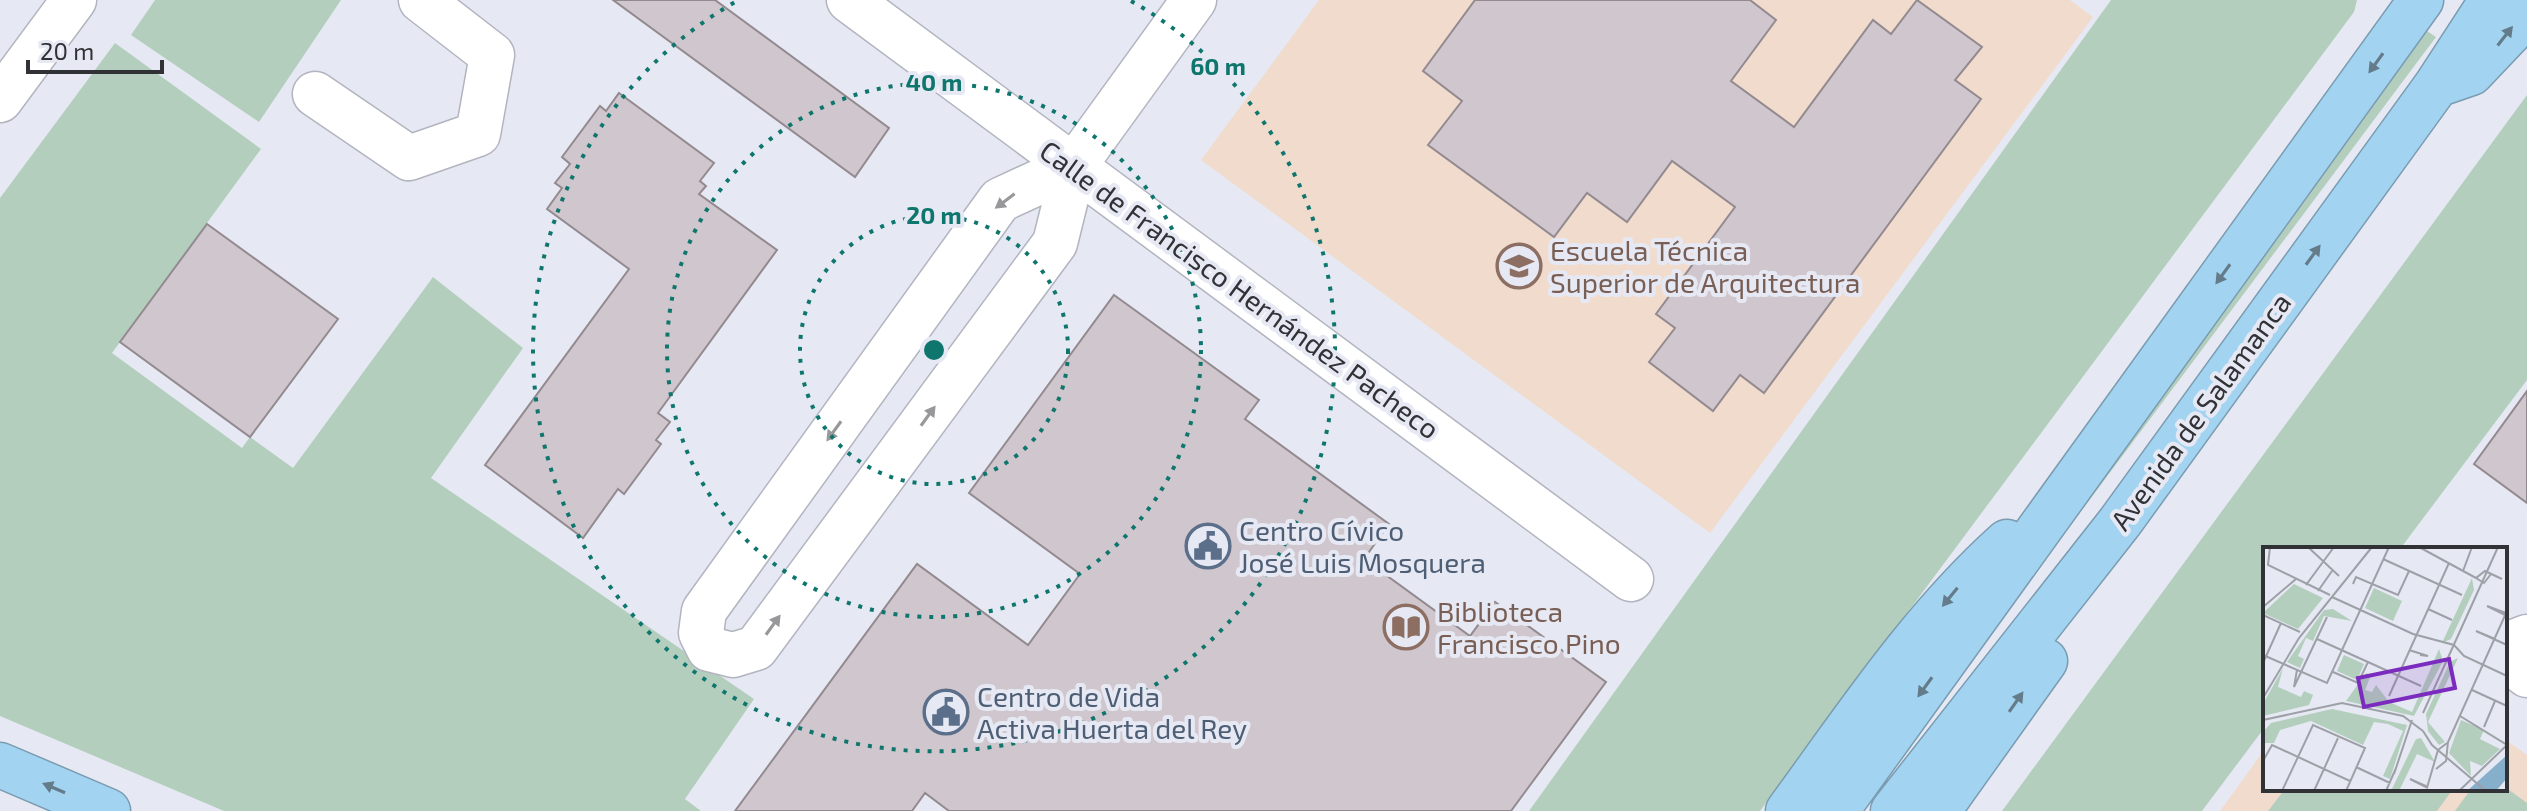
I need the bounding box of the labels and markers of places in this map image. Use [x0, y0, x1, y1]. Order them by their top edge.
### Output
place label: Escuela Técnica Superior de Arquitectura [1550, 233, 1860, 299]
school or university icon: Escuela Técnica Superior de Arquitectura [1495, 242, 1543, 290]
centre of rings [920, 336, 948, 364]
place label: Centro Cívico José Luis Mosquera [1239, 513, 1486, 579]
public building icon: Centro Cívico José Luis Mosquera [1184, 522, 1232, 570]
place label: Biblioteca Francisco Pino [1437, 594, 1621, 660]
library icon: Biblioteca Francisco Pino [1382, 603, 1430, 651]
place label: Centro de Vida Activa Huerta del Rey [977, 679, 1247, 745]
public building icon: Centro de Vida Activa Huerta del Rey [922, 688, 970, 736]

